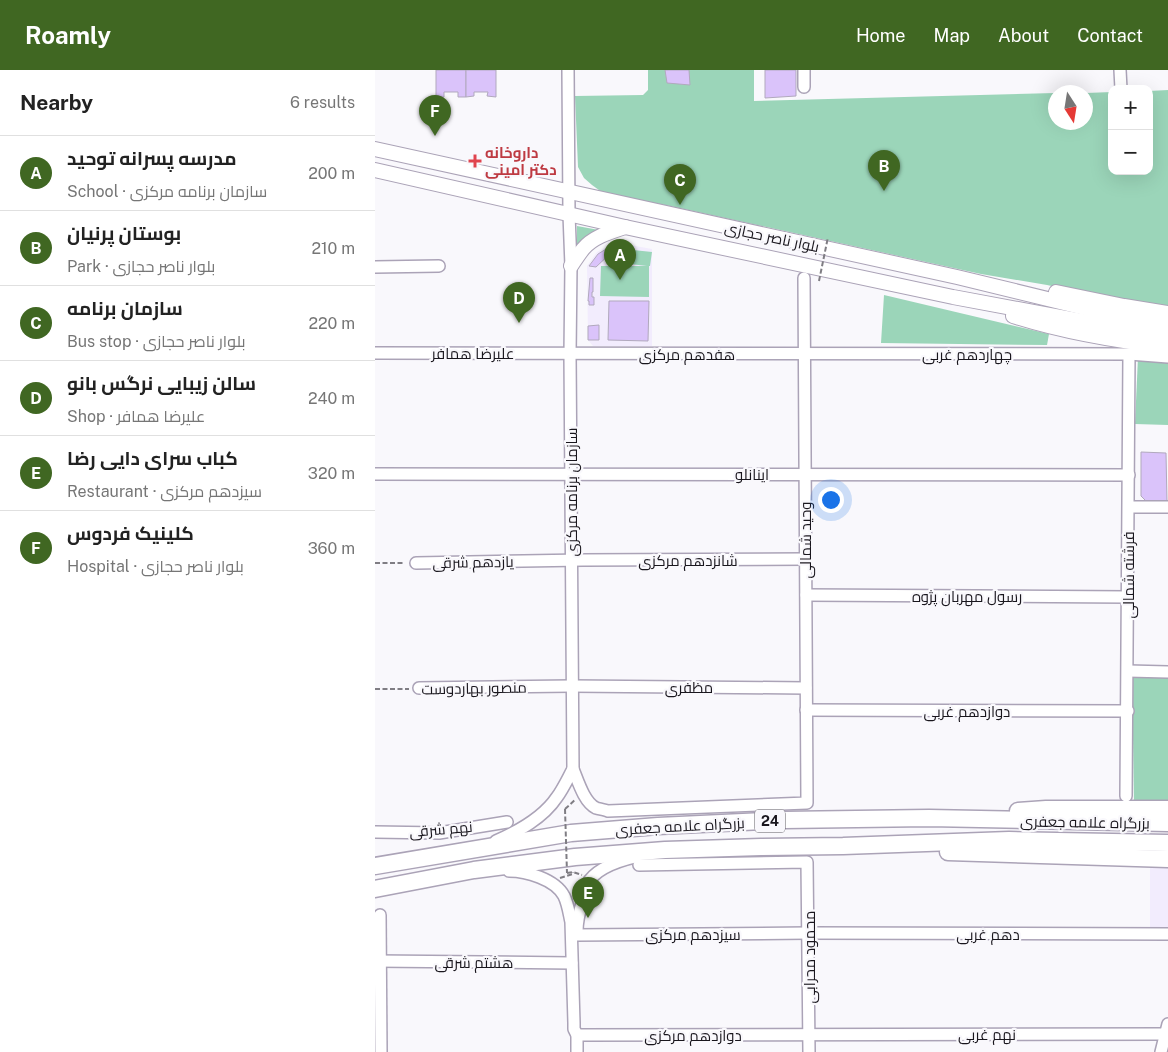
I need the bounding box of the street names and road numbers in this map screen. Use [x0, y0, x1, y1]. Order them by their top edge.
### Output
street label: بلوار ناصر حجازی [723, 219, 821, 257]
street label: علیرضا همافر [431, 345, 514, 363]
street label: هفدهم مرکزی [639, 346, 735, 365]
street label: چهاردهم غربی [922, 346, 1012, 365]
street label: سازمان برنامه مرکزی [563, 428, 582, 556]
street label: اینانلو [735, 466, 769, 484]
street label: وحید شمالی [797, 502, 816, 578]
street label: فرشته شمالی [1120, 531, 1139, 619]
street label: شانزدهم مرکزی [638, 552, 738, 571]
street label: یازدهم شرقی [432, 553, 514, 573]
street label: رسول مهربان پژوه [912, 588, 1022, 607]
street label: منصور بهاردوست [421, 679, 527, 699]
street label: مظفری [665, 679, 713, 698]
street label: دوازدهم غربی [924, 703, 1010, 722]
road number: 24 [755, 809, 785, 832]
street label: بزرگراه علامه جعفری [1020, 812, 1150, 834]
street label: بزرگراه علامه جعفری [615, 814, 745, 840]
street label: نهم شرقی [409, 818, 474, 842]
street label: محمود محرابی [801, 911, 820, 1003]
street label: سیزدهم مرکزی [645, 926, 741, 945]
street label: دهم غربی [956, 926, 1020, 945]
street label: هشتم شرقی [435, 954, 513, 973]
street label: نهم غربی [958, 1026, 1016, 1045]
street label: دوازدهم مرکزی [644, 1027, 742, 1046]

